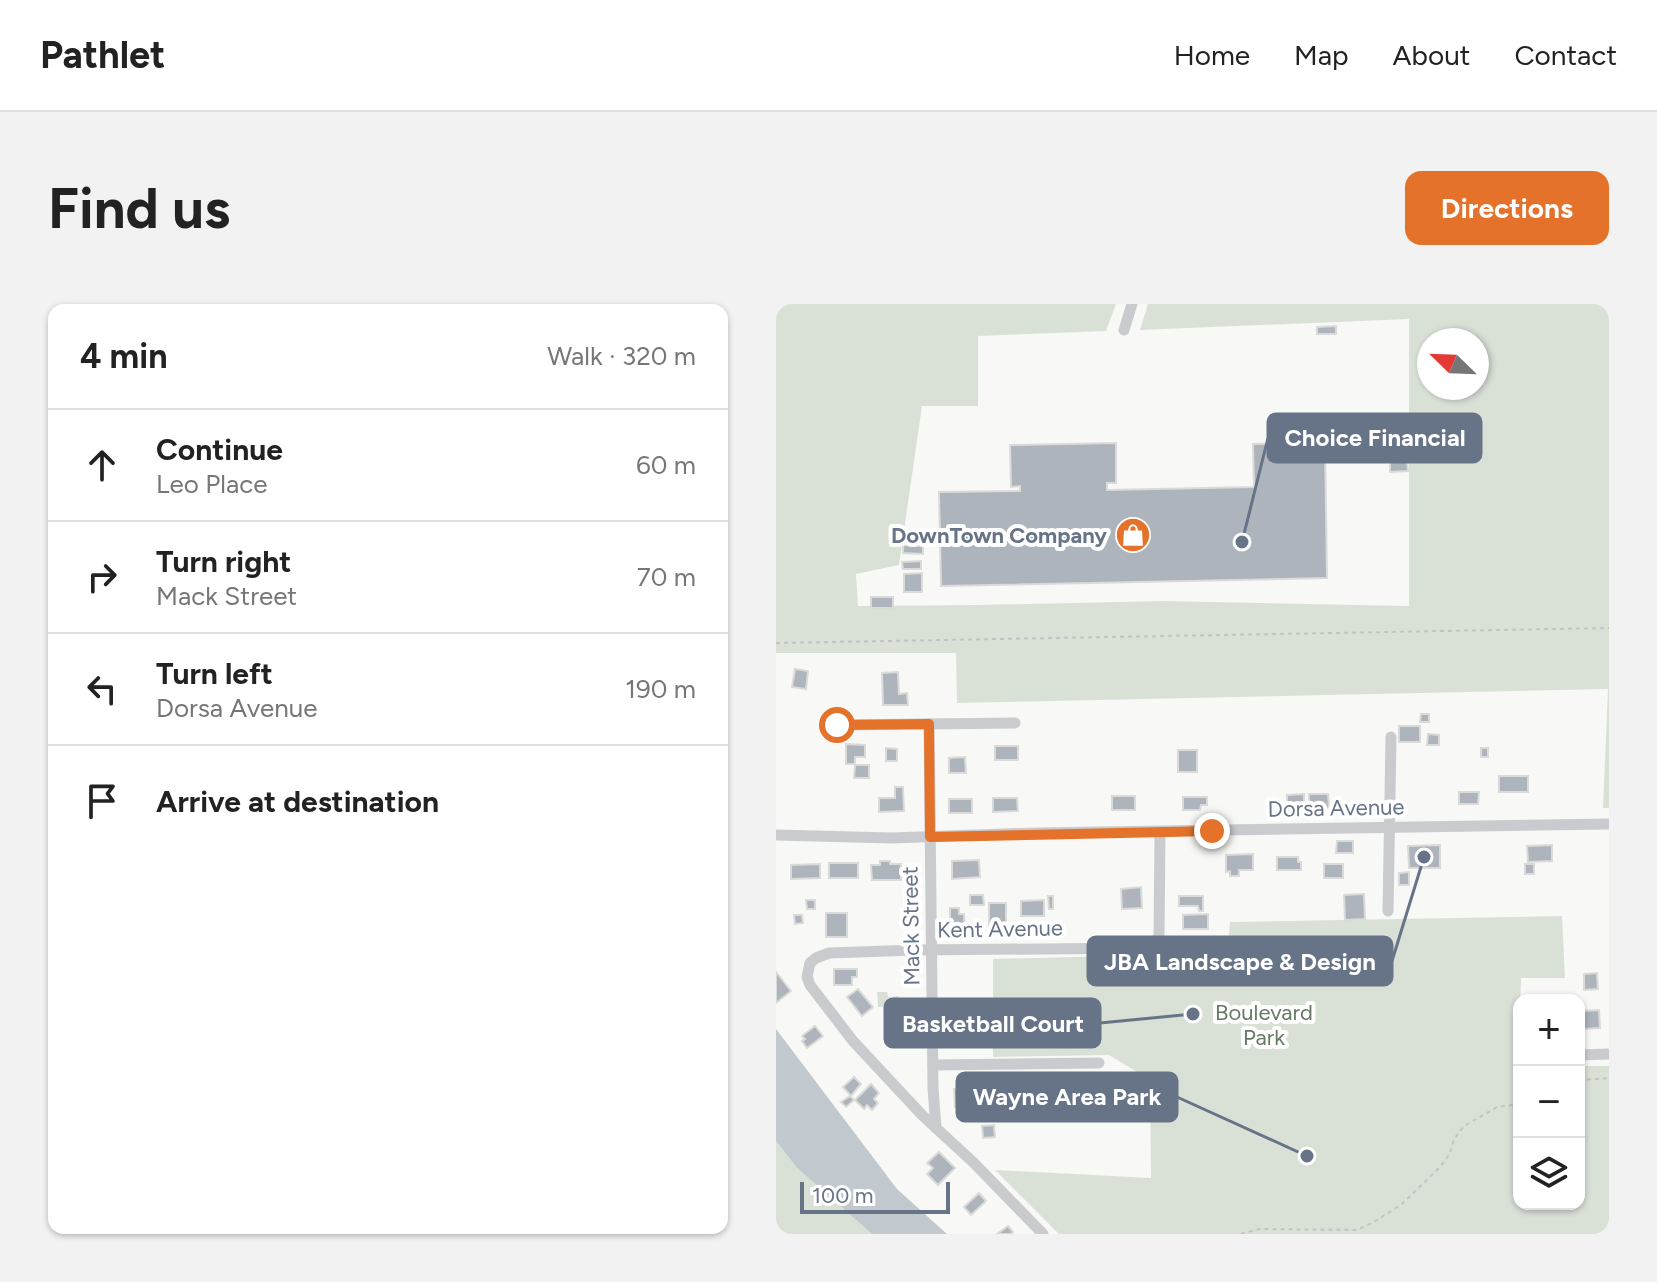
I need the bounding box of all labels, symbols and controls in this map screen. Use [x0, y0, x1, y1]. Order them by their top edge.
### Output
text: Pathlet [40, 32, 165, 78]
text: Home [1174, 38, 1250, 72]
text: Map [1294, 38, 1349, 72]
text: About [1393, 38, 1470, 72]
text: Contact [1514, 38, 1617, 72]
button: Directions [1405, 171, 1609, 245]
text: Find us [48, 175, 230, 242]
north arrow [1417, 328, 1489, 400]
text: 4 min [80, 336, 167, 377]
text: Walk · 320 m [547, 340, 696, 372]
callout: Choice Financial [1268, 414, 1481, 462]
text: Choice Financial [1284, 423, 1466, 452]
text: Continue [156, 431, 283, 468]
icon: ahead [80, 443, 124, 487]
text: 60 m [636, 449, 696, 481]
text: Leo Place [156, 468, 268, 500]
shop icon: DownTown Company [1114, 516, 1152, 554]
place label: DownTown Company [891, 522, 1107, 549]
text: Turn right [156, 543, 291, 580]
icon: right [80, 555, 124, 599]
text: 70 m [637, 561, 696, 593]
text: Mack Street [156, 580, 297, 612]
text: Turn left [156, 655, 273, 692]
icon: left [80, 667, 124, 711]
text: 190 m [625, 673, 696, 705]
text: Dorsa Avenue [156, 692, 317, 724]
route start [819, 707, 855, 743]
icon: arrive [80, 779, 124, 823]
text: Arrive at destination [156, 783, 439, 820]
street label: Dorsa Avenue [1267, 793, 1405, 823]
route end [1194, 813, 1230, 849]
street label: Mack Street [896, 866, 926, 986]
street label: Kent Avenue [937, 914, 1063, 944]
callout: JBA Landscape & Design [1088, 937, 1392, 985]
text: JBA Landscape & Design [1104, 947, 1376, 976]
map controls [1513, 994, 1585, 1210]
button: + [1513, 994, 1585, 1066]
callout: Basketball Court [885, 999, 1100, 1047]
park label: Boulevard Park [1215, 999, 1313, 1051]
text: Basketball Court [902, 1009, 1084, 1038]
button: − [1513, 1066, 1585, 1138]
callout: Wayne Area Park [957, 1073, 1177, 1121]
text: Wayne Area Park [973, 1082, 1161, 1111]
button: layers [1513, 1138, 1585, 1210]
scale bar [800, 1178, 950, 1214]
text: 100 m [812, 1182, 873, 1209]

